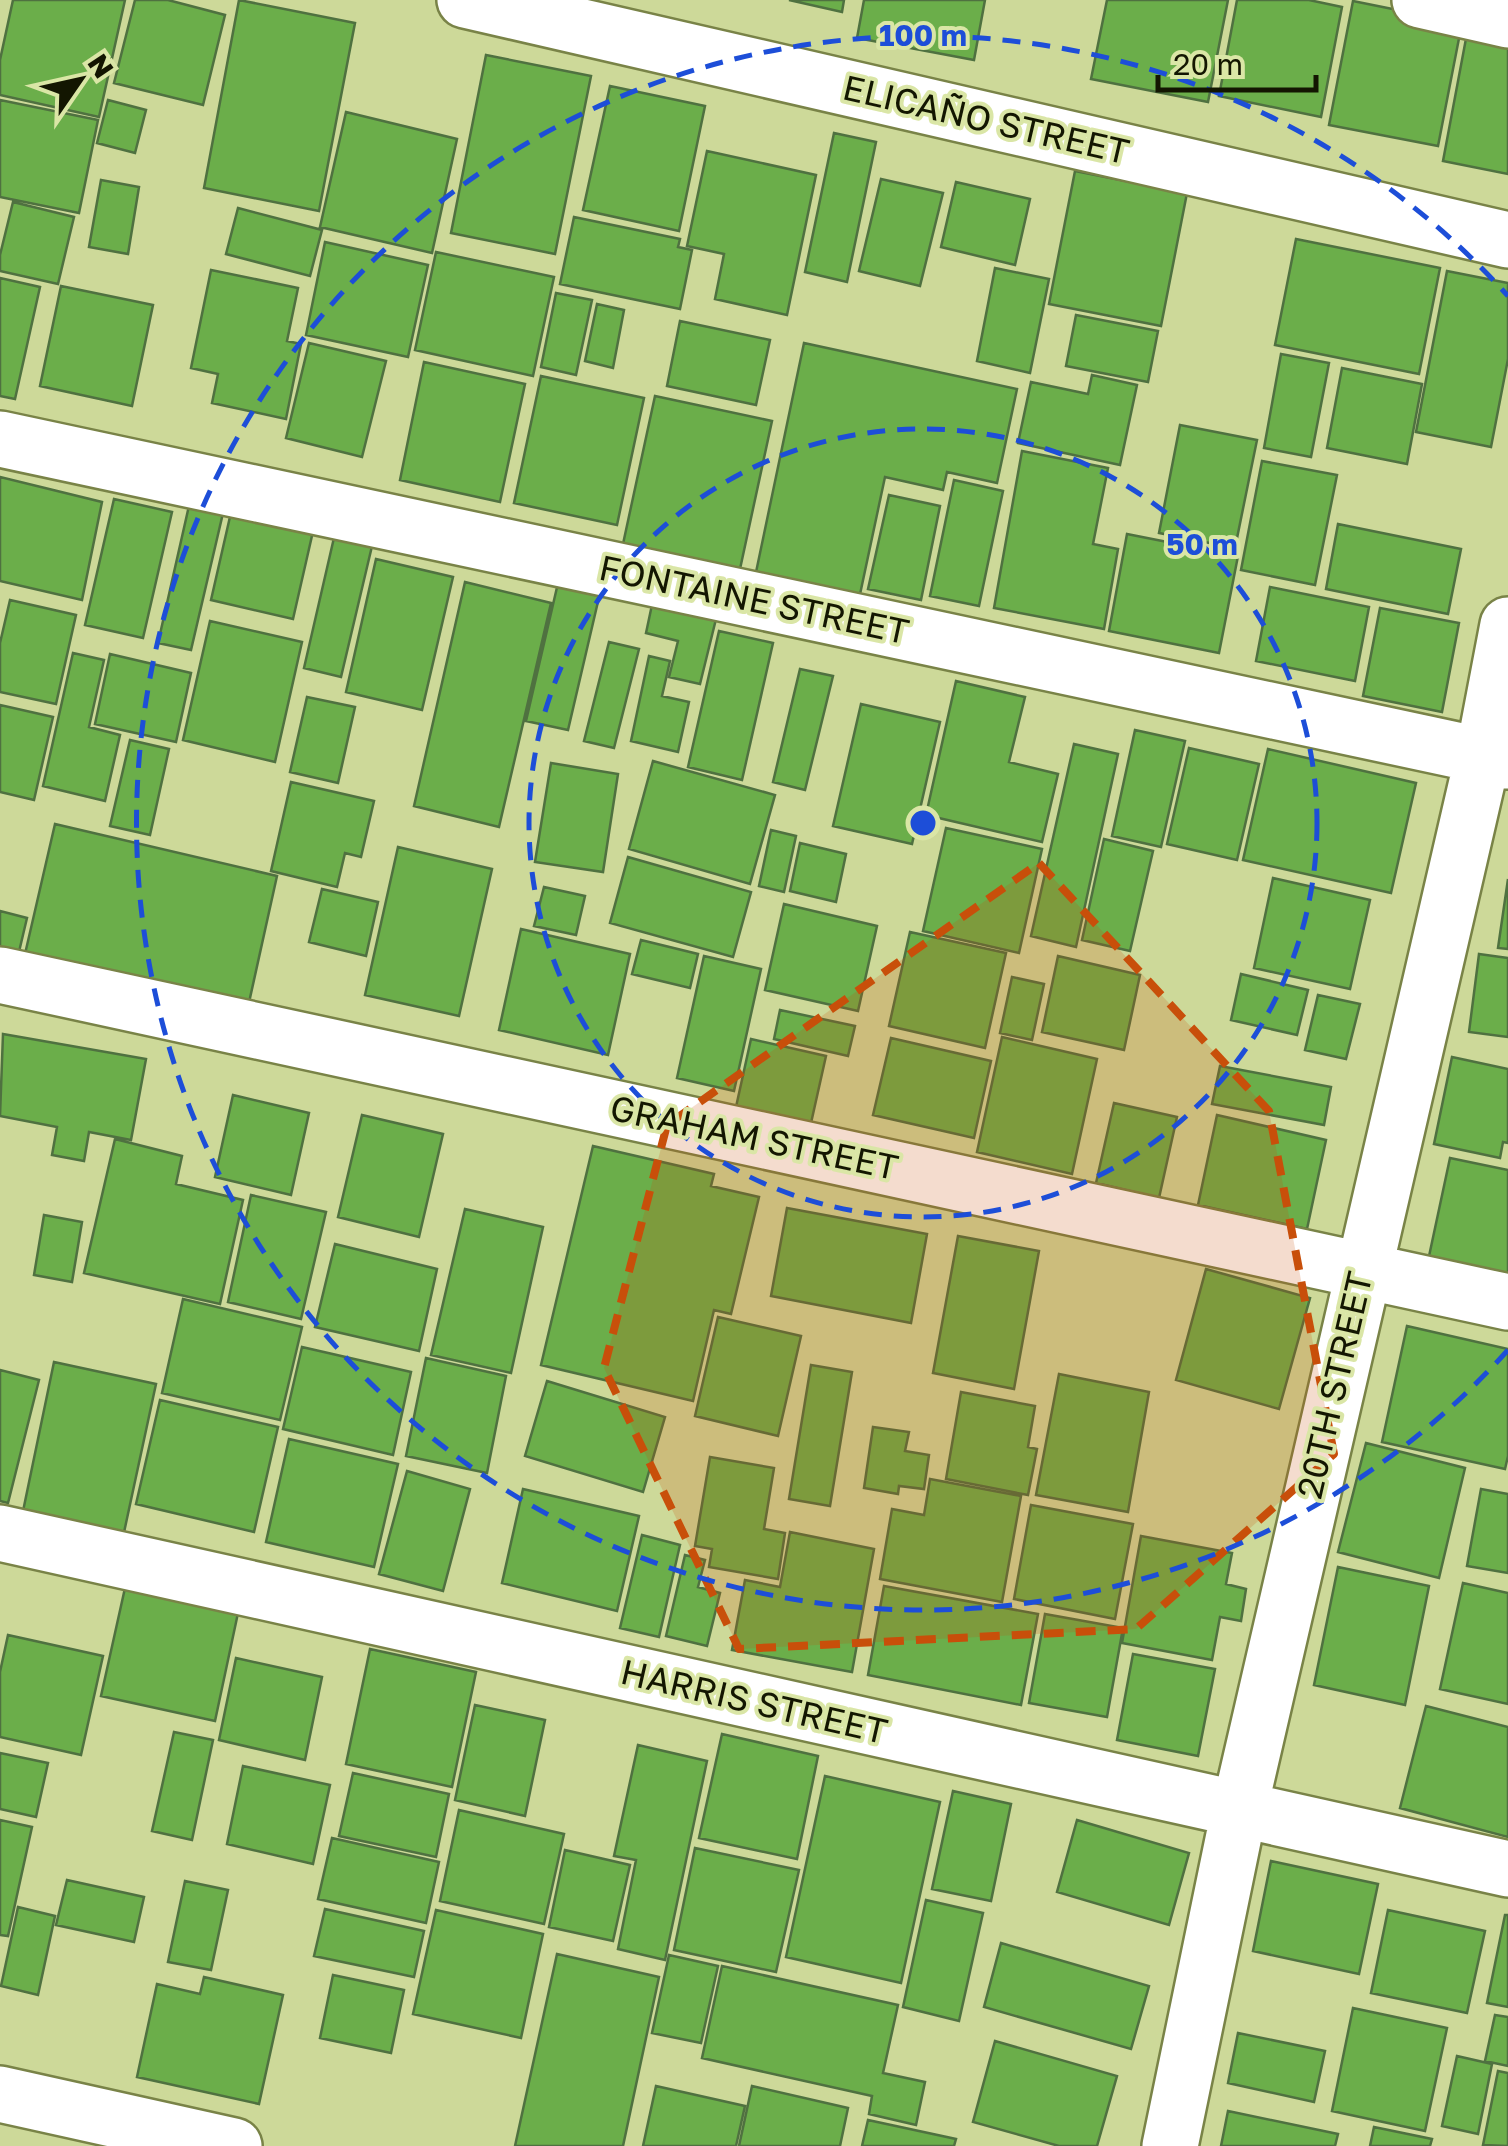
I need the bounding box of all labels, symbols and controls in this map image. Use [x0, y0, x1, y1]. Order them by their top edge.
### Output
text: 100 m [879, 17, 967, 53]
north arrow [30, 30, 130, 130]
scale bar [1158, 30, 1316, 92]
text: 20 m [1173, 46, 1243, 82]
text: N [82, 48, 121, 84]
street label: ELICAÑO STREET [839, 66, 1133, 172]
text: 50 m [1166, 526, 1238, 562]
street label: FONTAINE STREET [596, 546, 913, 652]
centre of rings [905, 805, 941, 841]
street label: GRAHAM STREET [606, 1086, 902, 1188]
street label: 20TH STREET [1288, 1267, 1381, 1502]
street label: HARRIS STREET [617, 1650, 892, 1752]

